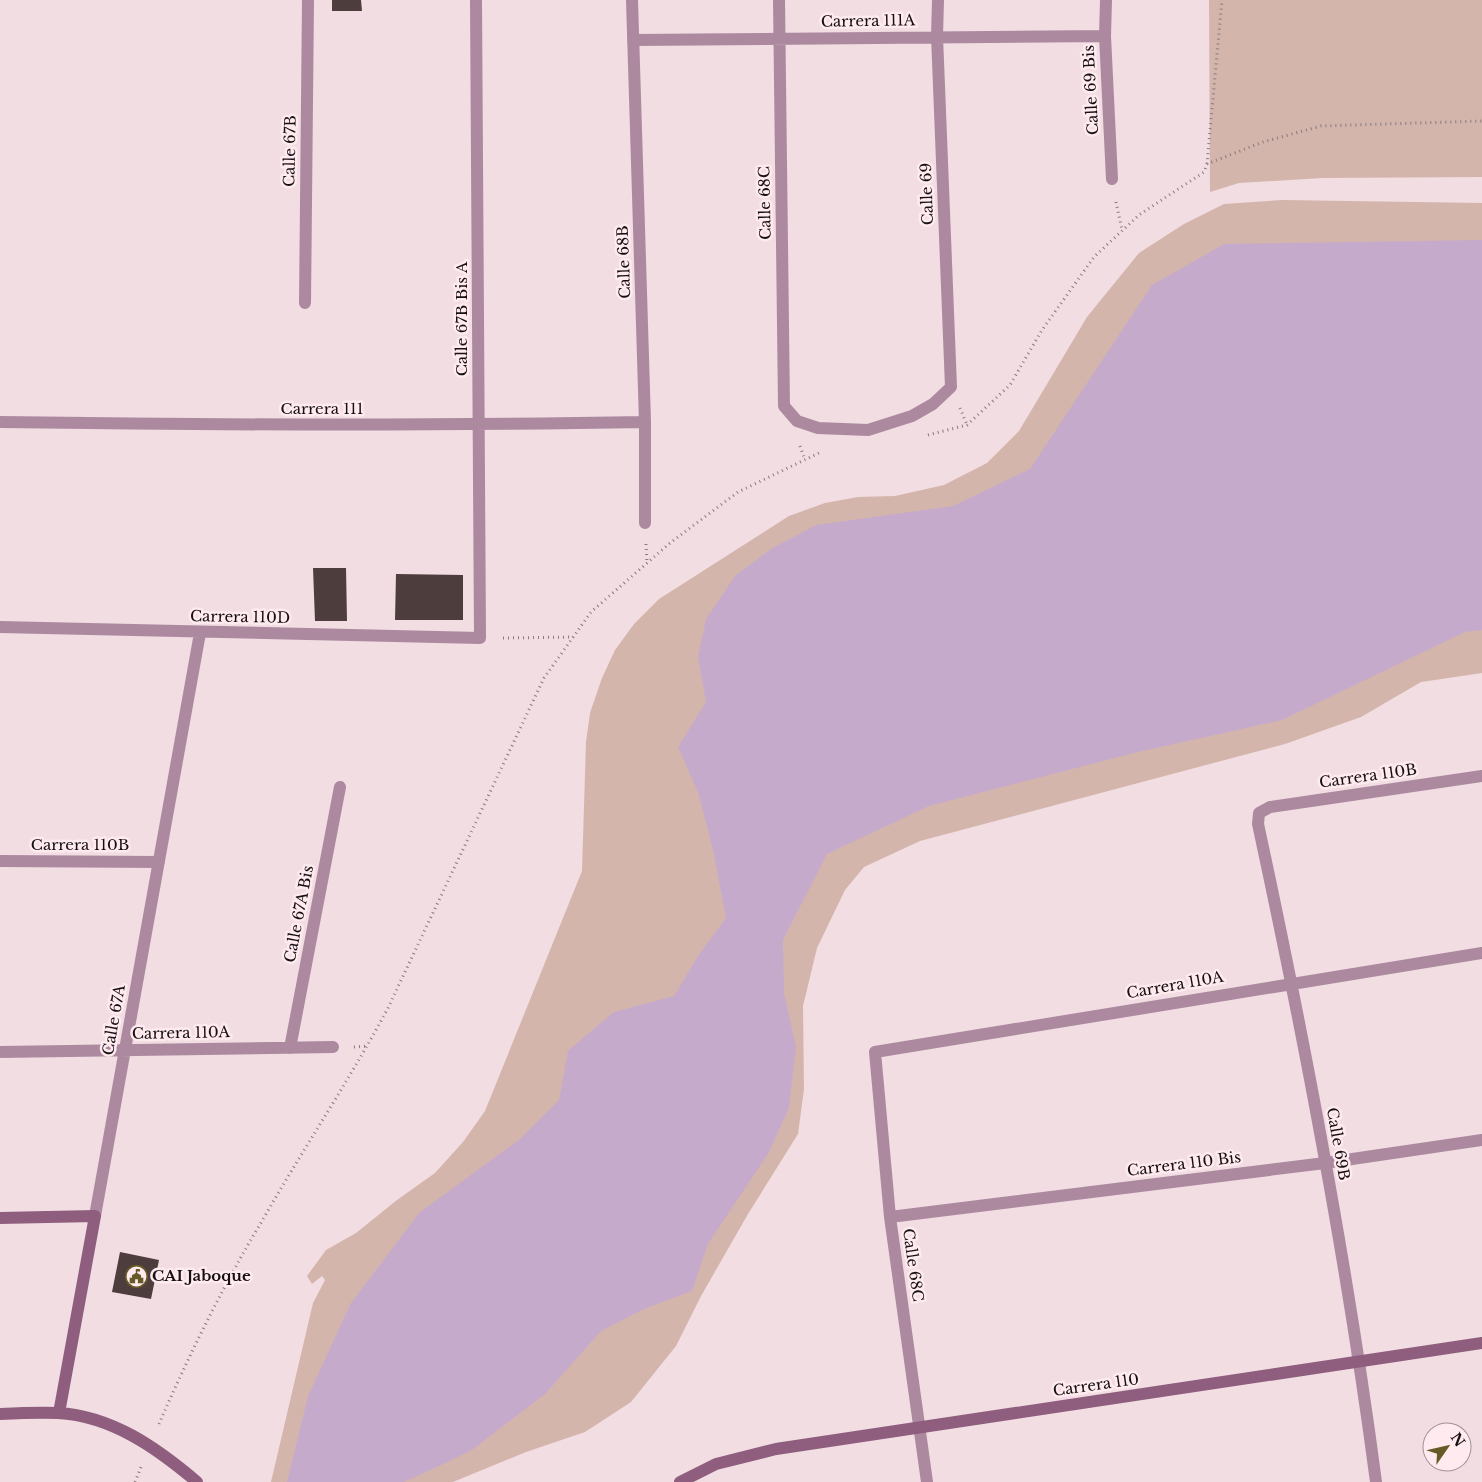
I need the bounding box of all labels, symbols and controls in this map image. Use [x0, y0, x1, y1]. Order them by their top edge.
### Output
street label: Carrera 111A [821, 10, 916, 31]
street label: Calle 69 Bis [1079, 44, 1102, 135]
street label: Calle 67B [279, 115, 300, 187]
street label: Calle 69 [916, 163, 937, 225]
street label: Calle 68C [754, 166, 775, 240]
street label: Calle 68B [613, 225, 634, 299]
street label: Calle 67B Bis A [452, 261, 471, 376]
street label: Carrera 111 [281, 399, 363, 418]
street label: Carrera 110D [190, 606, 290, 627]
street label: Carrera 110B [1318, 759, 1418, 792]
street label: Carrera 110B [31, 835, 129, 854]
street label: Calle 67A Bis [280, 864, 317, 964]
street label: Carrera 110A [1125, 967, 1225, 1002]
street label: Calle 67A [98, 983, 129, 1057]
street label: Carrera 110A [132, 1022, 231, 1043]
street label: Calle 69B [1323, 1106, 1354, 1182]
street label: Carrera 110 Bis [1126, 1147, 1242, 1180]
street label: Calle 68C [899, 1227, 928, 1303]
public building icon: CAI Jaboque [124, 1264, 148, 1288]
place label: CAI Jaboque [152, 1266, 251, 1285]
street label: Carrera 110 [1052, 1369, 1140, 1400]
north arrow [1422, 1422, 1472, 1472]
text: N [1447, 1429, 1469, 1450]

